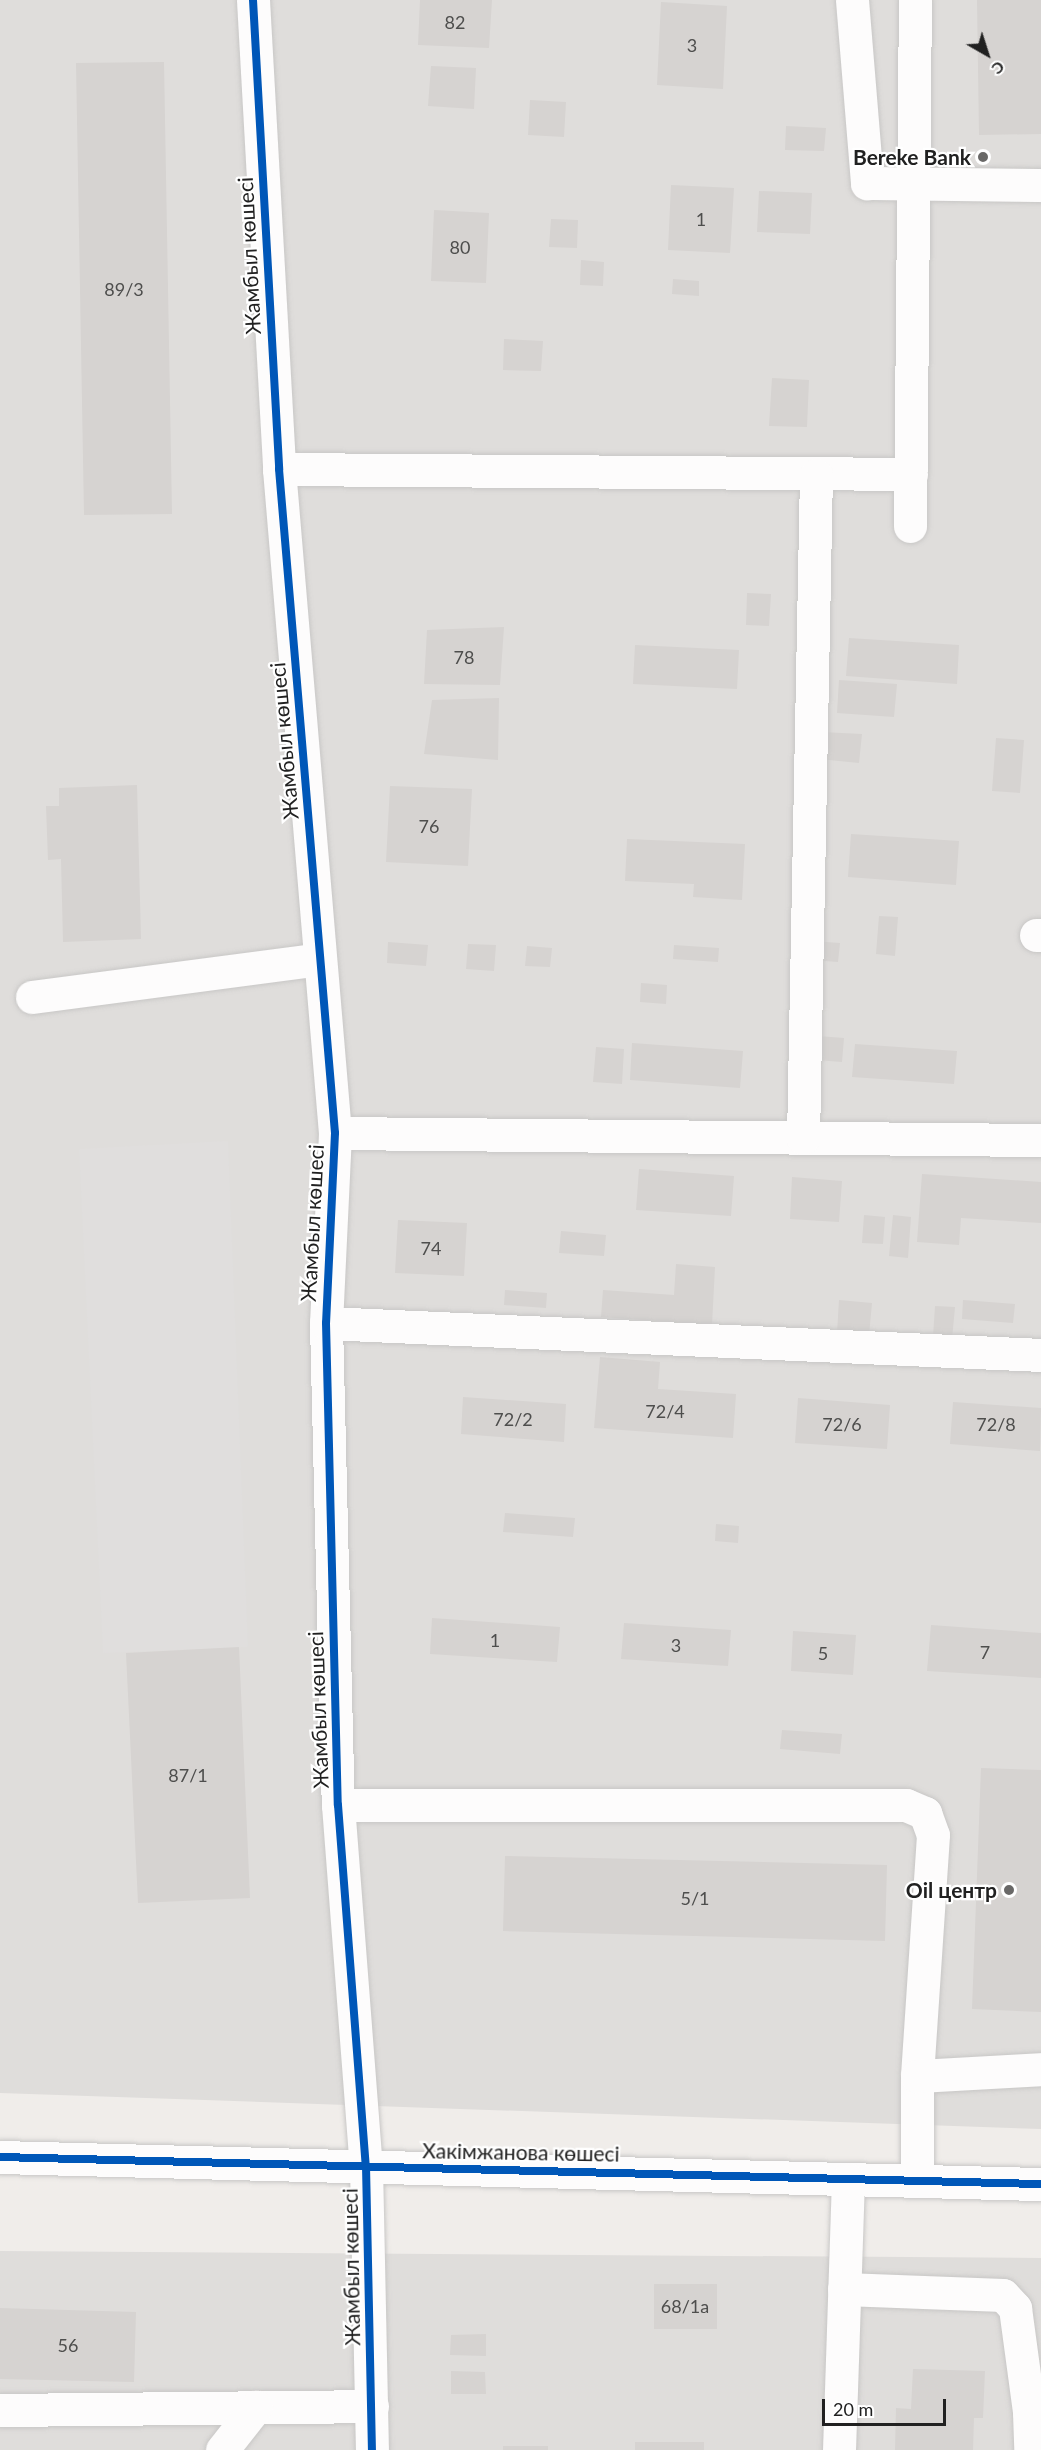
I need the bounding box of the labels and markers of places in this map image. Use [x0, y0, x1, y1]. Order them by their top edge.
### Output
place label: Bereke Bank [853, 144, 971, 170]
marker: Bereke Bank [976, 150, 990, 164]
place label: Oil центр [906, 1877, 997, 1903]
marker: Oil центр [1002, 1883, 1016, 1897]

